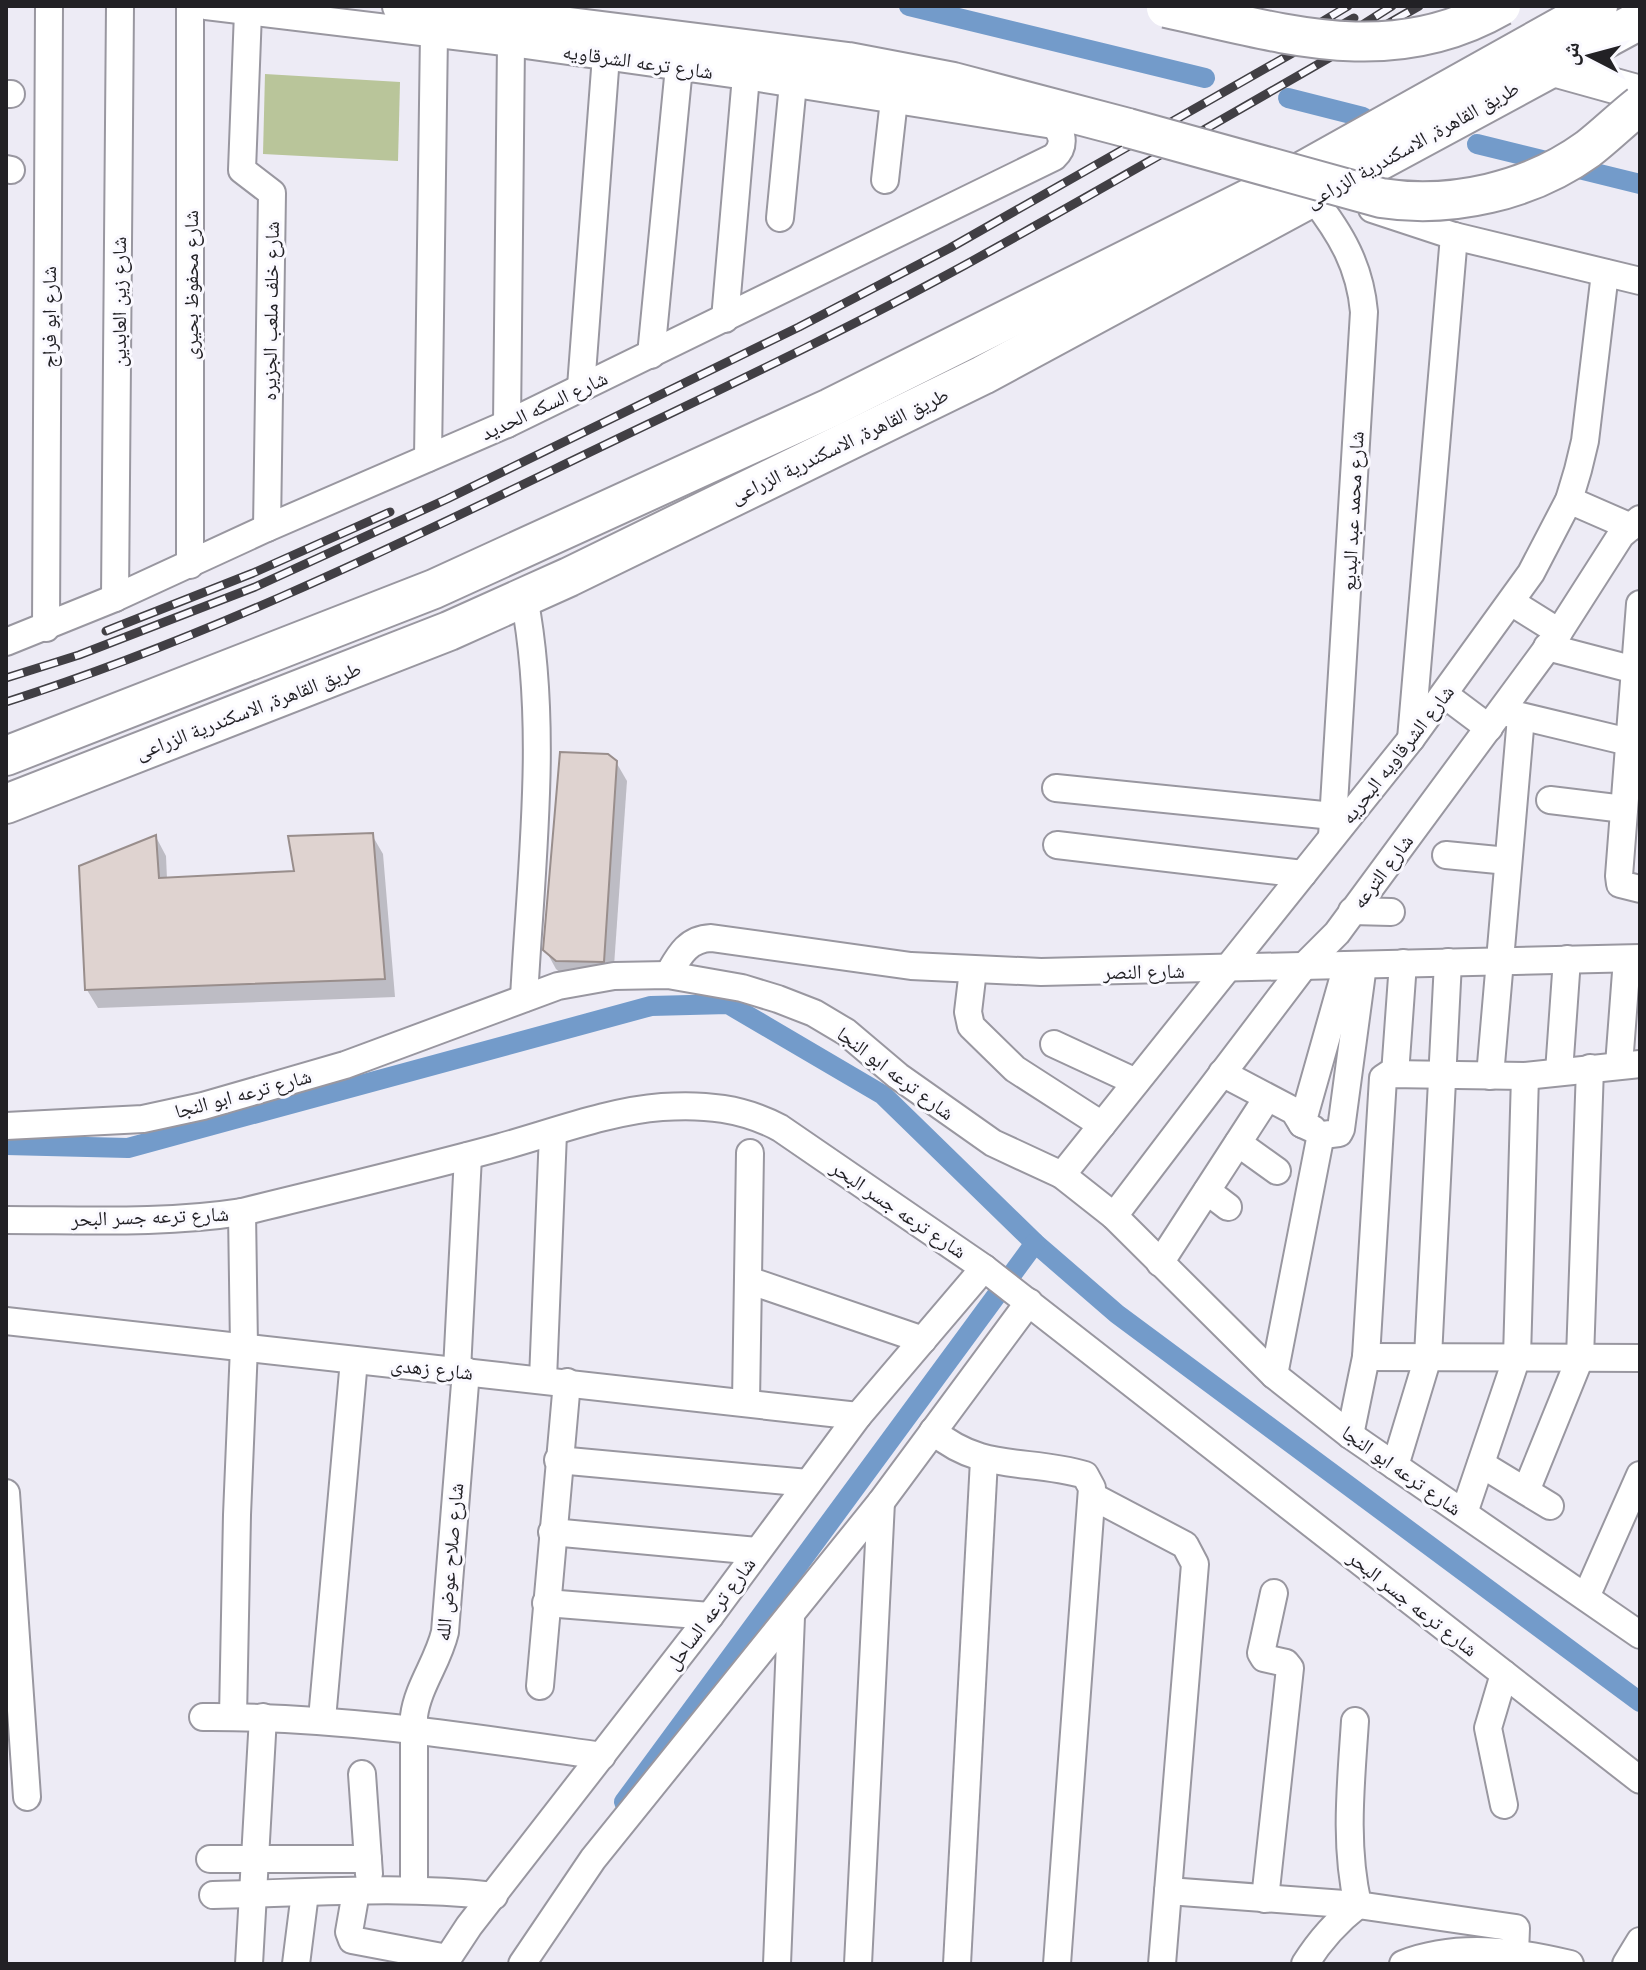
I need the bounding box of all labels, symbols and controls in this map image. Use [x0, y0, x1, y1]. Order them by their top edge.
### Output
north arrow [1550, 16, 1630, 96]
street label: شارع ترعه الشرقاويه [561, 37, 715, 85]
text: ش [1553, 41, 1585, 67]
street label: طريق القاهرة, الاسكندرية الزراعى [1301, 74, 1523, 214]
street label: شارع محفوظ بحيرى [177, 210, 204, 360]
street label: شارع خلف ملعب الجزيره [255, 221, 285, 401]
street label: شارع زين العابدين [105, 237, 132, 367]
street label: شارع ابو فراج [35, 266, 62, 368]
street label: شارع السكه الحديد [476, 364, 612, 446]
street label: طريق القاهرة, الاسكندرية الزراعى [725, 380, 953, 510]
street label: شارع محمد عبد البديع [1334, 430, 1370, 592]
street label: طريق القاهرة, الاسكندرية الزراعى [131, 654, 365, 766]
street label: شارع الشرقاويه البحريه [1334, 679, 1460, 829]
street label: شارع الترعه [1345, 828, 1419, 914]
street label: شارع النصر [1102, 957, 1185, 985]
street label: شارع ترعه ابو النجا [832, 1020, 960, 1126]
street label: شارع ترعه ابو النجا [172, 1062, 314, 1124]
street label: شارع ترعه جسر البحر [825, 1153, 972, 1264]
street label: شارع ترعه جسر البحر [70, 1200, 229, 1232]
street label: شارع زهدى [389, 1350, 475, 1386]
street label: شارع ترعه ابو النجا [1337, 1419, 1467, 1521]
street label: شارع صلاح عوض الله [429, 1482, 469, 1642]
street label: شارع ترعه جسر البحر [1342, 1543, 1484, 1662]
street label: شارع ترعه الساحل [659, 1551, 761, 1675]

